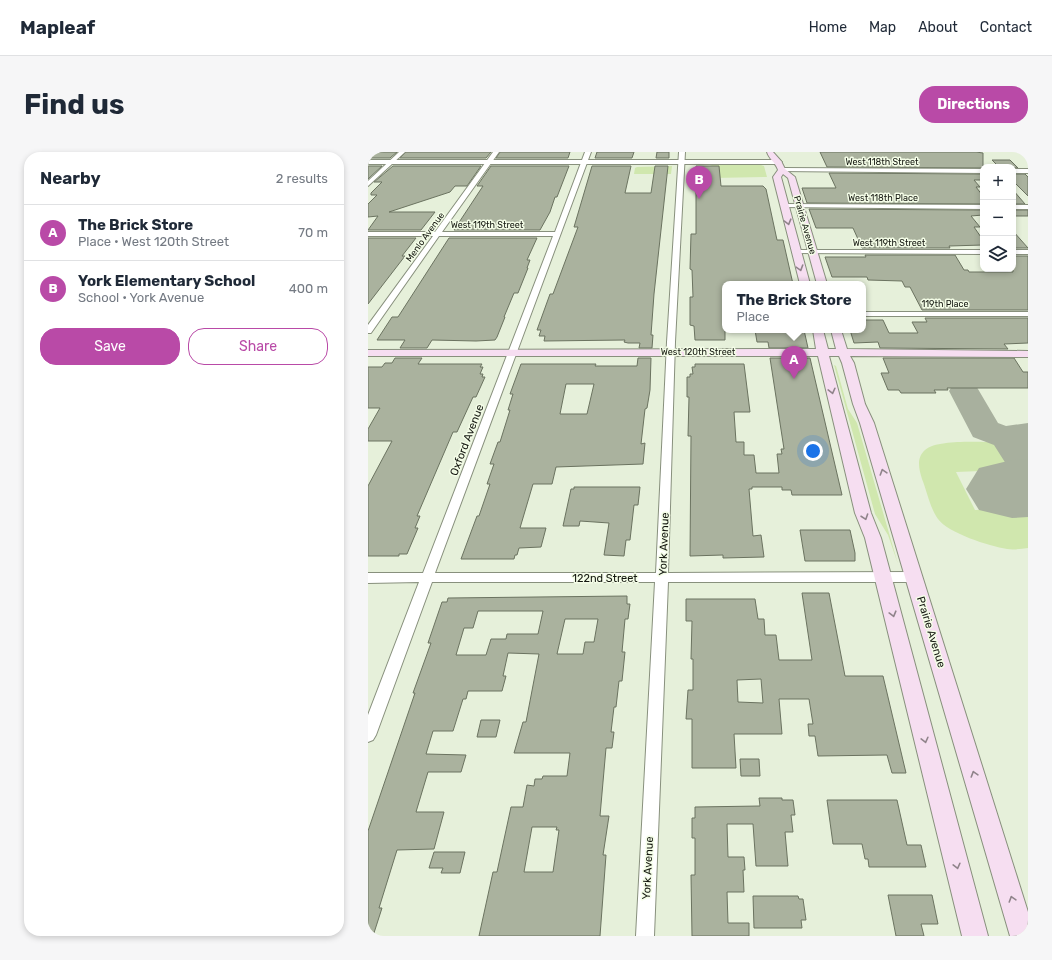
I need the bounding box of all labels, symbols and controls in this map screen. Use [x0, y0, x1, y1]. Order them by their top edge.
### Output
text: Mapleaf [20, 16, 95, 39]
text: Home [809, 19, 847, 36]
text: Map [869, 19, 896, 36]
text: About [918, 19, 958, 36]
text: Contact [980, 19, 1032, 36]
button: Directions [919, 86, 1028, 123]
text: Find us [24, 88, 124, 121]
street label: West 118th Street [845, 157, 919, 167]
map controls [980, 164, 1016, 272]
button: + [980, 164, 1016, 200]
pin: B [686, 166, 712, 199]
text: Nearby [40, 168, 101, 188]
text: 2 results [276, 171, 328, 186]
street label: West 118th Place [848, 193, 918, 203]
street label: Prairie Avenue [792, 195, 818, 255]
button: − [980, 200, 1016, 236]
street label: Menlo Avenue [404, 210, 446, 264]
text: The Brick Store [78, 216, 193, 234]
one-way arrow [783, 218, 792, 225]
street label: West 119th Street [451, 220, 524, 230]
text: A [48, 225, 58, 240]
text: 70 m [298, 225, 328, 240]
text: Place · West 120th Street [78, 234, 229, 249]
button: layers [980, 236, 1016, 272]
street label: West 119th Street [853, 238, 926, 248]
one-way arrow [795, 264, 804, 271]
text: York Elementary School [78, 272, 255, 290]
text: B [48, 281, 58, 296]
text: 400 m [289, 281, 328, 296]
popup [722, 281, 866, 333]
text: School · York Avenue [78, 290, 204, 305]
text: The Brick Store [736, 291, 852, 309]
street label: 119th Place [921, 299, 969, 309]
text: Place [736, 309, 770, 324]
button: Save [40, 328, 180, 365]
button: Share [188, 328, 328, 365]
pin: A [781, 346, 807, 379]
street label: West 120th Street [661, 347, 736, 357]
one-way arrow [827, 388, 835, 394]
street label: Oxford Avenue [447, 403, 487, 477]
your location [803, 441, 823, 461]
one-way arrow [879, 469, 887, 476]
street label: York Avenue [656, 512, 672, 576]
one-way arrow [860, 513, 868, 520]
street label: 122nd Street [572, 572, 638, 585]
street label: Prairie Avenue [914, 595, 948, 669]
one-way arrow [888, 611, 897, 618]
one-way arrow [920, 736, 929, 743]
one-way arrow [970, 771, 979, 778]
street label: York Avenue [640, 836, 656, 900]
one-way arrow [953, 863, 961, 869]
one-way arrow [1008, 895, 1017, 902]

